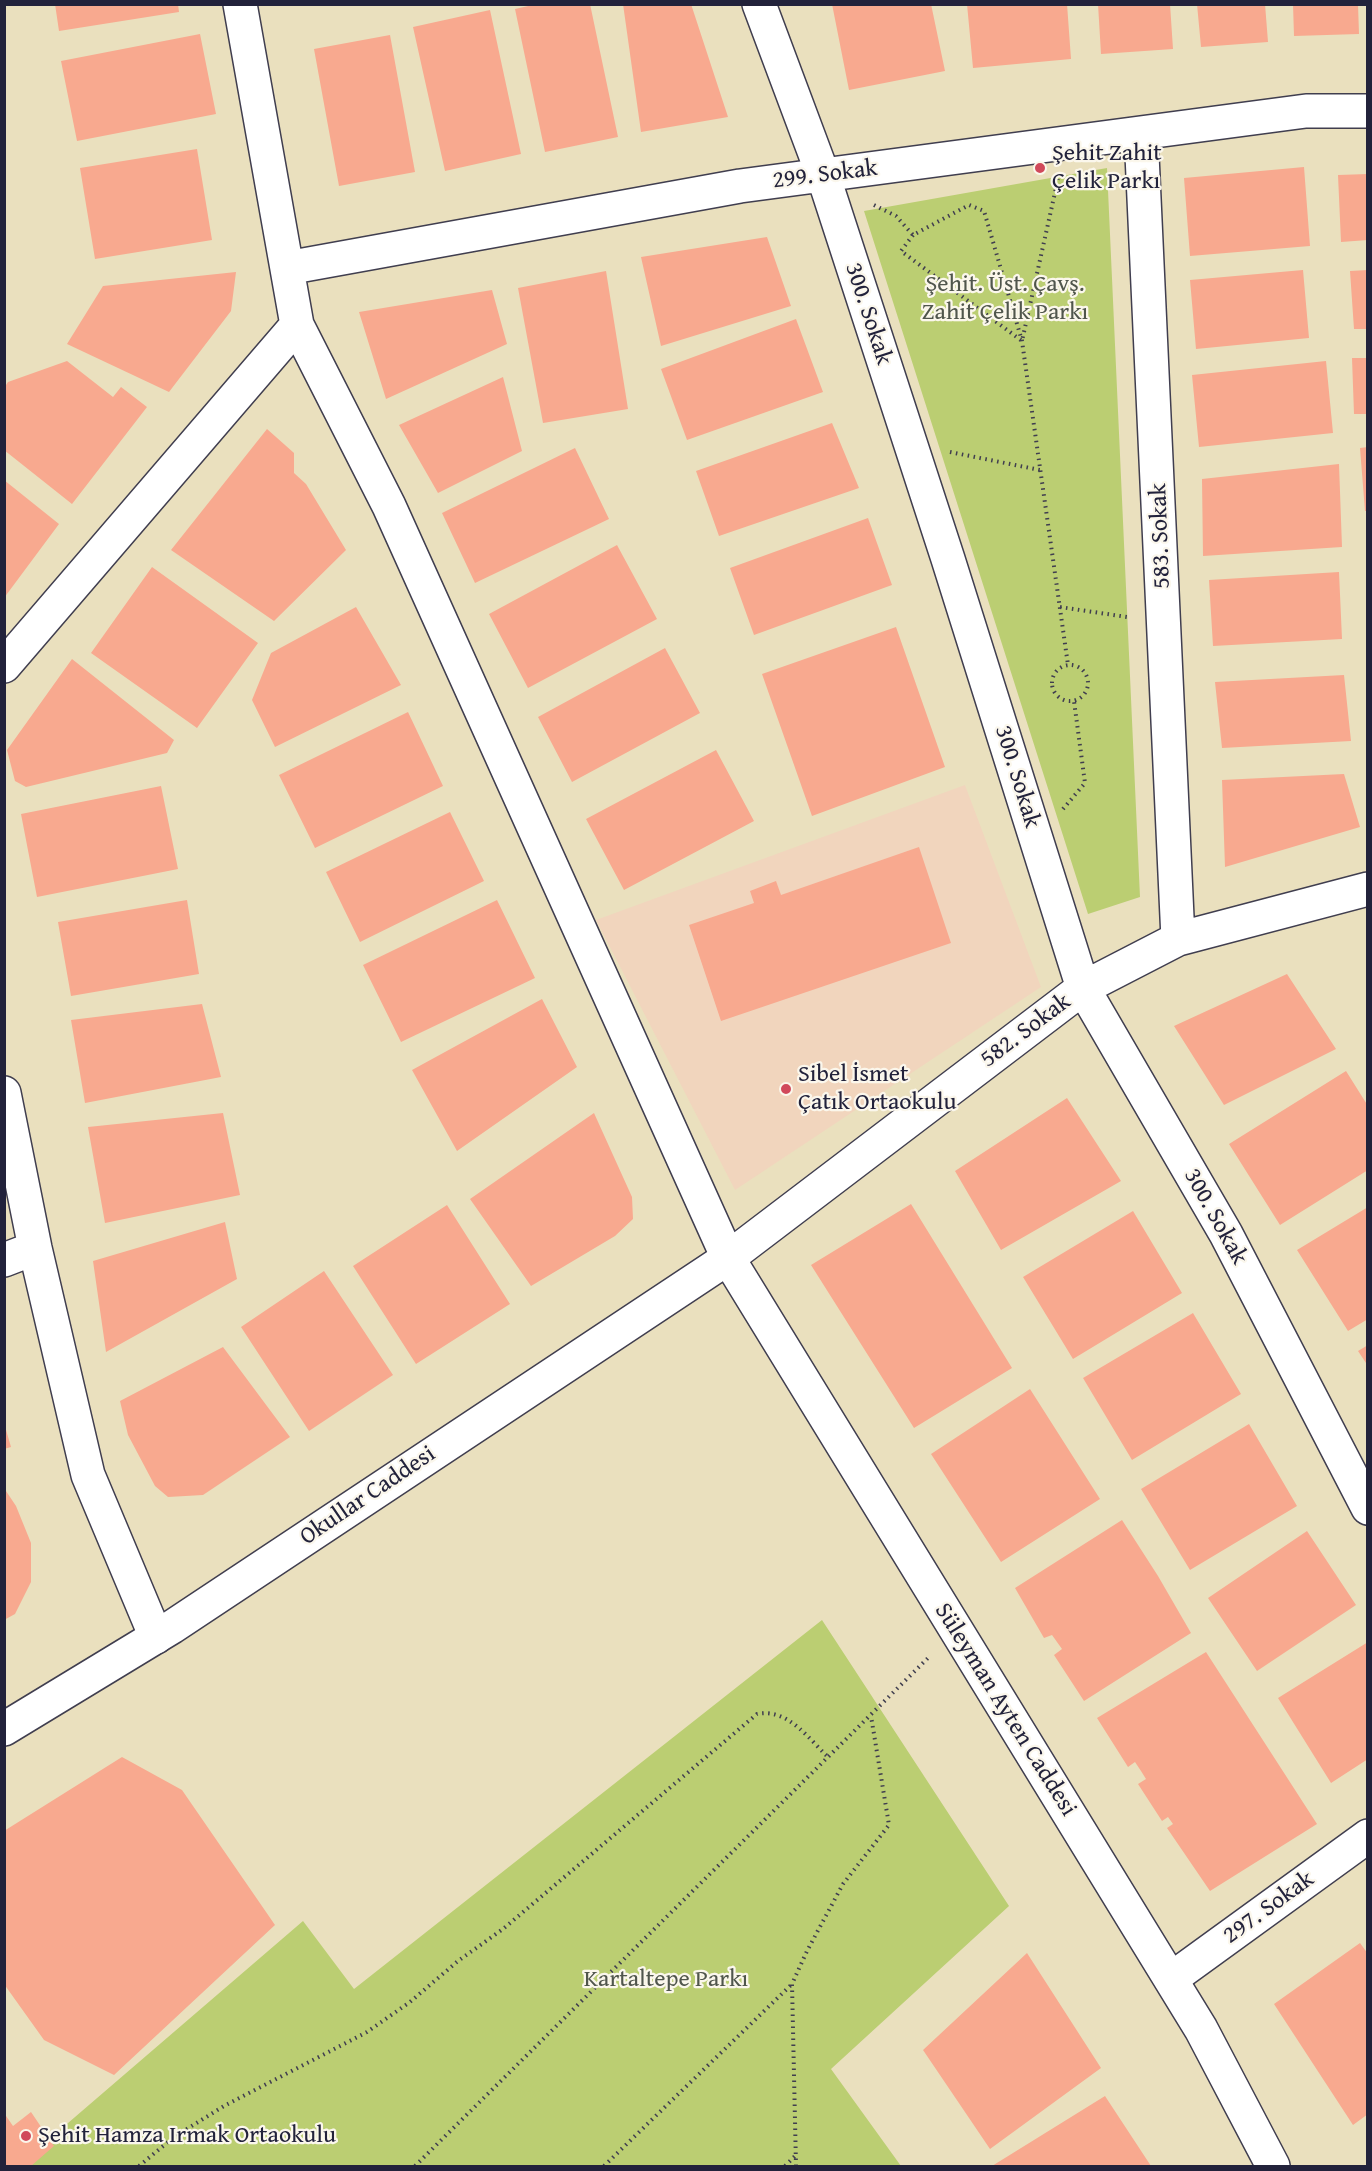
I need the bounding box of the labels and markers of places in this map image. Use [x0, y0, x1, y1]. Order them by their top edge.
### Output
place label: Şehit Zahit Çelik Parkı [1052, 140, 1162, 196]
marker: Şehit Zahit Çelik Parkı [1033, 161, 1047, 175]
place label: Sibel İsmet Çatık Ortaokulu [798, 1061, 956, 1117]
marker: Sibel İsmet Çatık Ortaokulu [779, 1082, 793, 1096]
place label: Şehit Hamza Irmak Ortaokulu [38, 2122, 336, 2150]
marker: Şehit Hamza Irmak Ortaokulu [19, 2129, 33, 2143]

